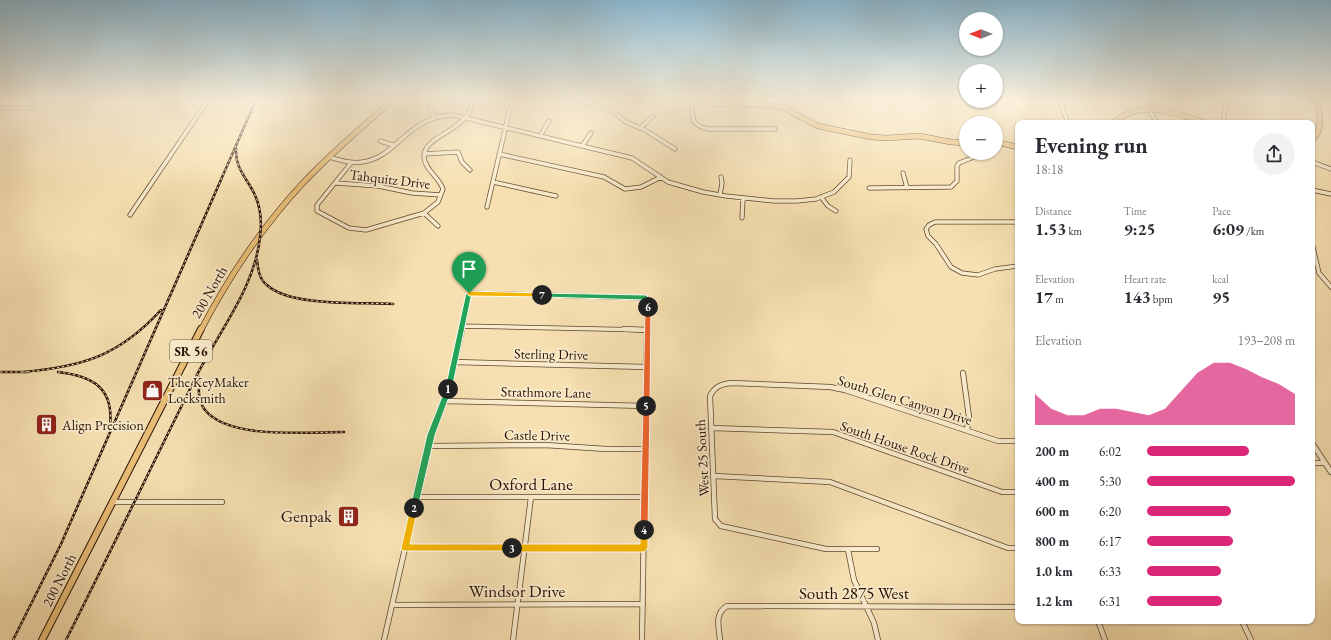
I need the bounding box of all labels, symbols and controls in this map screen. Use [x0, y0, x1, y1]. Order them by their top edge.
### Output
north arrow [959, 12, 1003, 56]
map controls [959, 12, 1003, 160]
button: + [959, 64, 1003, 108]
button: − [959, 116, 1003, 160]
text: Evening run [1035, 131, 1148, 160]
button: share [1253, 133, 1295, 175]
text: 18:18 [1035, 161, 1063, 178]
street label: Tahquitz Drive [349, 165, 432, 193]
text: Distance [1035, 204, 1072, 218]
text: Time [1124, 204, 1147, 218]
text: Pace [1212, 204, 1231, 218]
text: 1.53 [1035, 218, 1066, 240]
text: 9:25 [1124, 218, 1155, 240]
text: 6:09 [1212, 218, 1244, 240]
text: km [1066, 224, 1082, 238]
text: /km [1244, 224, 1264, 238]
pin [452, 252, 486, 293]
icon: arrive [458, 258, 480, 280]
street label: 200 North [187, 263, 231, 321]
text: Elevation [1035, 272, 1075, 286]
text: Heart rate [1124, 272, 1166, 286]
text: kcal [1212, 272, 1229, 286]
pin: 7 [532, 285, 552, 305]
text: 17 [1035, 286, 1053, 308]
text: 143 [1124, 286, 1151, 308]
text: 95 [1212, 286, 1230, 308]
text: 7 [539, 288, 545, 302]
text: m [1053, 292, 1064, 306]
text: bpm [1151, 292, 1173, 306]
pin: 6 [638, 297, 658, 317]
text: 6 [645, 300, 651, 314]
text: Elevation [1035, 332, 1082, 349]
text: 193–208 m [1238, 332, 1295, 349]
road number: SR 56 [170, 340, 212, 362]
street label: Sterling Drive [514, 344, 589, 364]
street label: South Glen Canyon Drive [836, 371, 975, 429]
place label: The KeyMaker Locksmith [168, 373, 249, 407]
shop icon: The KeyMaker Locksmith [140, 377, 166, 403]
pin: 1 [438, 379, 458, 399]
text: 1 [445, 382, 451, 396]
street label: Strathmore Lane [501, 382, 592, 402]
pin: 5 [636, 396, 656, 416]
text: 5 [643, 399, 649, 413]
building icon: Align Precision [34, 412, 60, 438]
place label: Align Precision [61, 416, 144, 434]
street label: South House Rock Drive [838, 416, 973, 478]
street label: West 25 South [691, 419, 713, 497]
street label: Castle Drive [504, 425, 571, 445]
text: 200 m [1035, 443, 1069, 460]
text: 6:02 [1099, 443, 1121, 460]
street label: Oxford Lane [489, 473, 573, 495]
text: 400 m [1035, 473, 1069, 490]
text: 5:30 [1099, 473, 1121, 490]
pin: 2 [404, 498, 424, 518]
text: 2 [411, 501, 417, 515]
building icon: Genpak [335, 503, 361, 529]
text: 600 m [1035, 503, 1069, 520]
text: 6:20 [1099, 503, 1121, 520]
place label: Genpak [281, 505, 333, 527]
pin: 4 [634, 520, 654, 540]
text: 4 [641, 523, 647, 537]
text: 800 m [1035, 533, 1069, 550]
text: 6:17 [1099, 533, 1121, 550]
pin: 3 [502, 538, 522, 558]
text: 3 [509, 541, 515, 555]
street label: 200 North [38, 550, 80, 610]
text: 1.0 km [1035, 563, 1073, 580]
text: 6:33 [1099, 563, 1121, 580]
street label: Windsor Drive [469, 580, 566, 602]
street label: South 2875 West [799, 582, 910, 604]
text: 1.2 km [1035, 593, 1073, 610]
text: 6:31 [1099, 593, 1121, 610]

